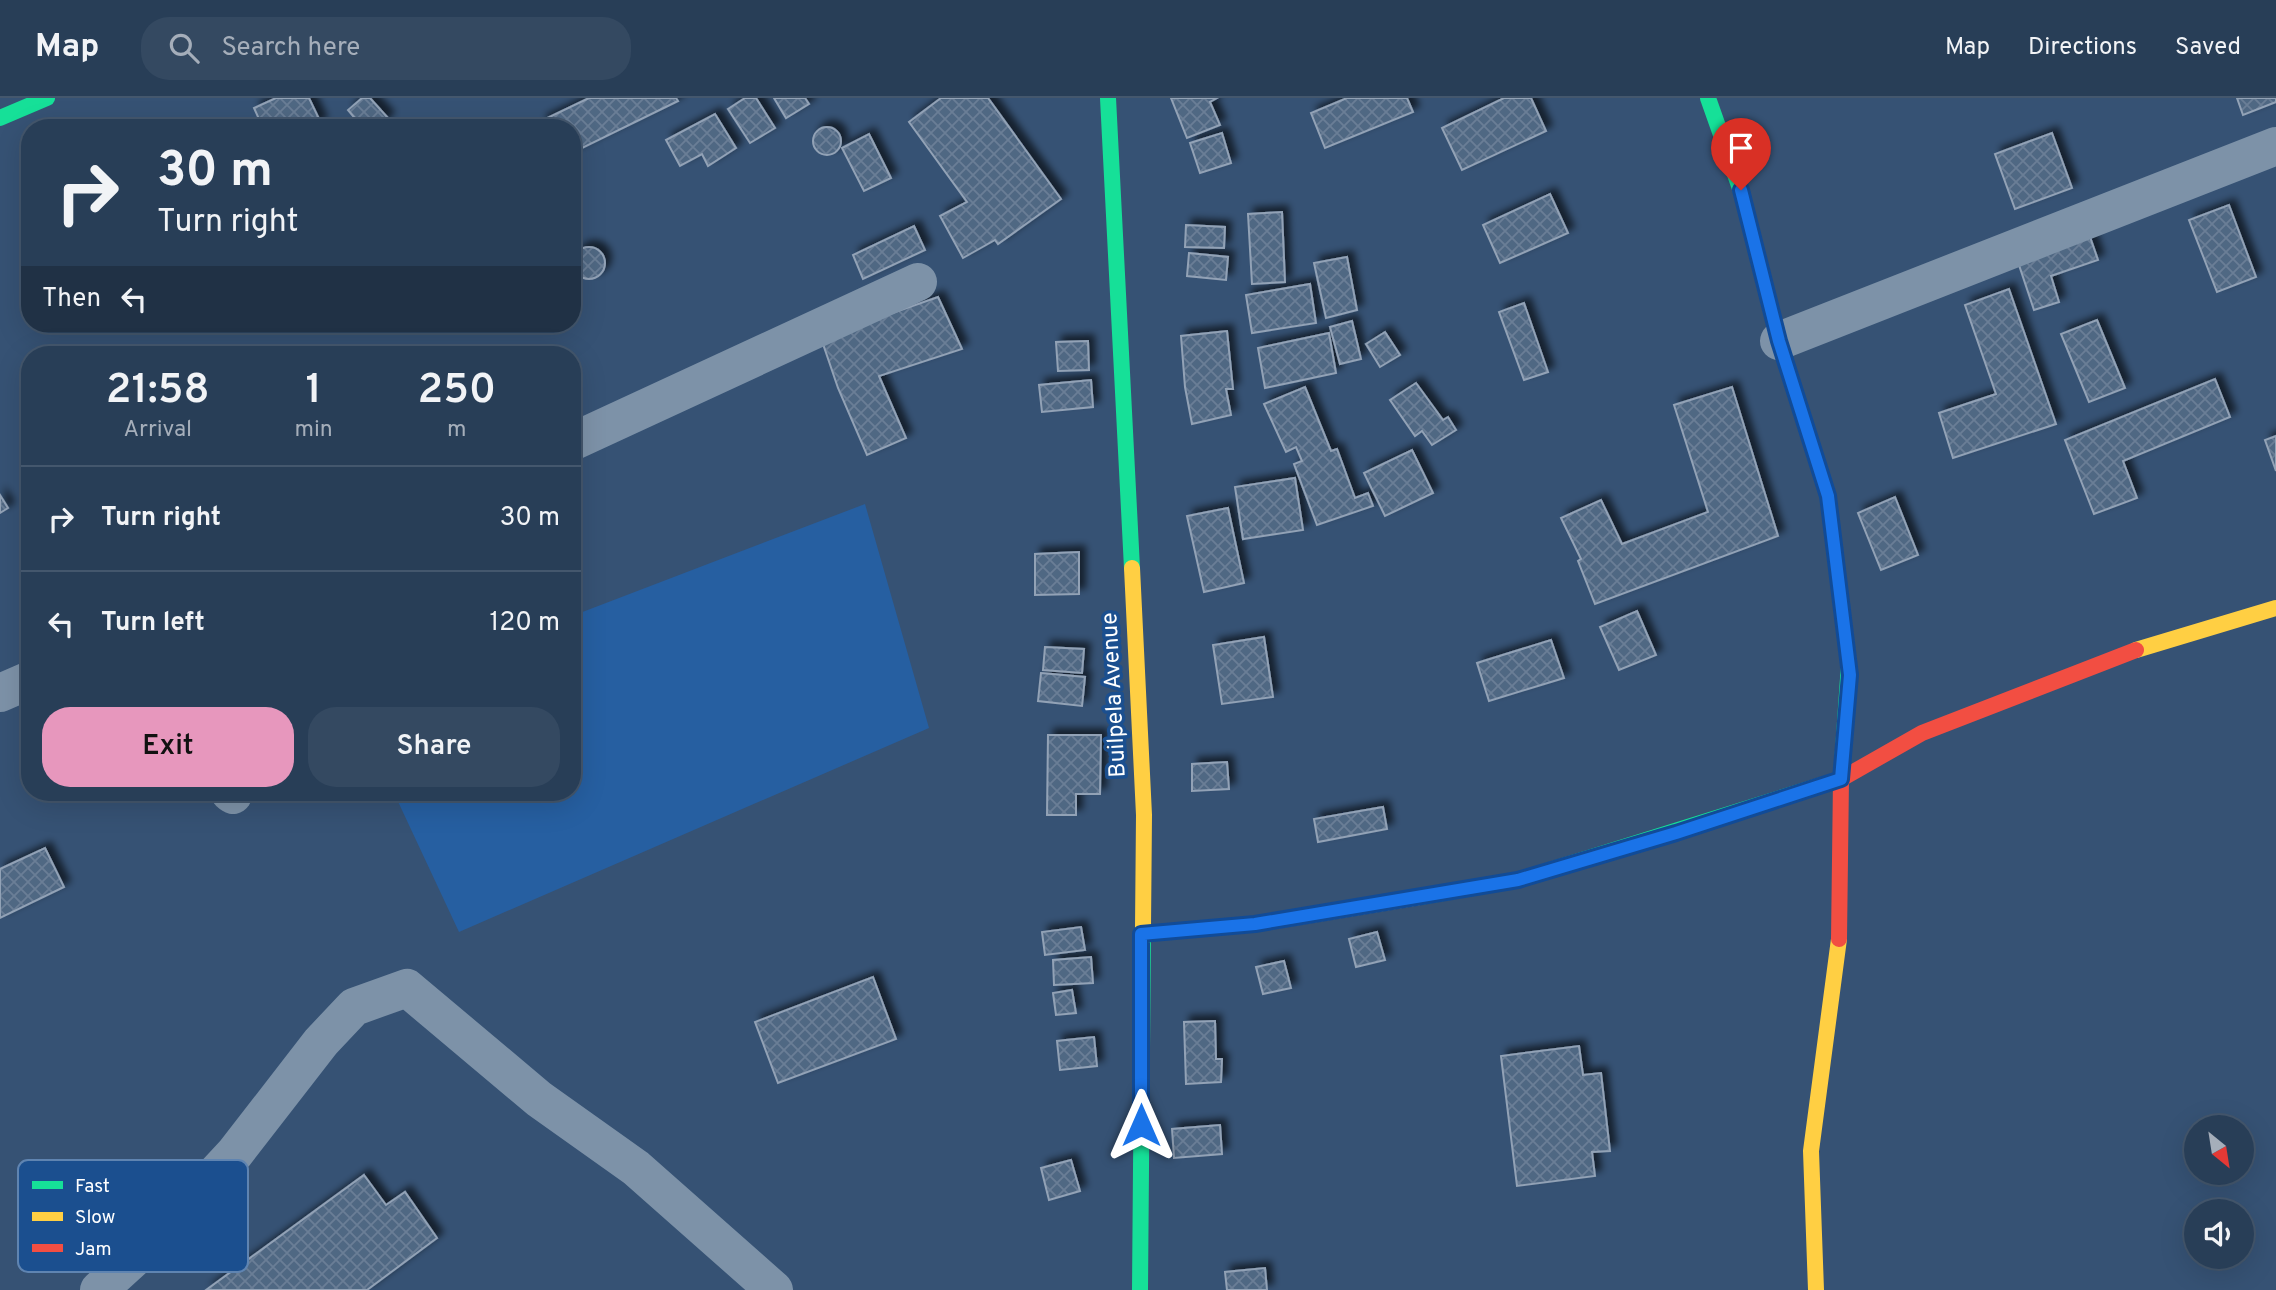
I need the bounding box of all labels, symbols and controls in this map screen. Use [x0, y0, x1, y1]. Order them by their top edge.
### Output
search box [141, 17, 631, 80]
text: Map [35, 27, 99, 69]
icon: search [165, 29, 203, 67]
text: Search here [221, 32, 360, 65]
text: Map [1945, 33, 1990, 63]
text: Directions [2028, 33, 2137, 63]
text: Saved [2175, 33, 2241, 63]
pin [1711, 118, 1771, 190]
icon: arrive [1722, 129, 1760, 167]
text: 30 m [157, 142, 273, 204]
icon: right [42, 147, 133, 238]
text: Turn right [157, 203, 299, 243]
icon: left [115, 280, 153, 318]
text: Then [42, 283, 101, 316]
text: 21:58 [106, 365, 210, 418]
text: 1 [305, 365, 322, 418]
text: 250 [417, 365, 496, 418]
text: Arrival [123, 416, 192, 445]
text: min [294, 416, 333, 445]
text: m [447, 416, 467, 445]
icon: right [42, 500, 80, 538]
text: Turn right [101, 502, 221, 535]
text: 30 m [500, 502, 560, 535]
icon: left [42, 605, 80, 643]
text: Turn left [101, 607, 205, 640]
text: 120 m [490, 607, 560, 640]
street label: Builpela Avenue [1096, 612, 1134, 778]
button: Exit [42, 707, 294, 787]
button: Share [308, 707, 560, 787]
position arrow [1104, 1088, 1178, 1162]
north arrow [2184, 1115, 2254, 1185]
map controls [2184, 1115, 2254, 1269]
legend [18, 1160, 248, 1272]
text: Fast [75, 1175, 110, 1199]
button: sound [2184, 1199, 2254, 1269]
text: Slow [75, 1206, 115, 1230]
text: Jam [75, 1238, 112, 1262]

